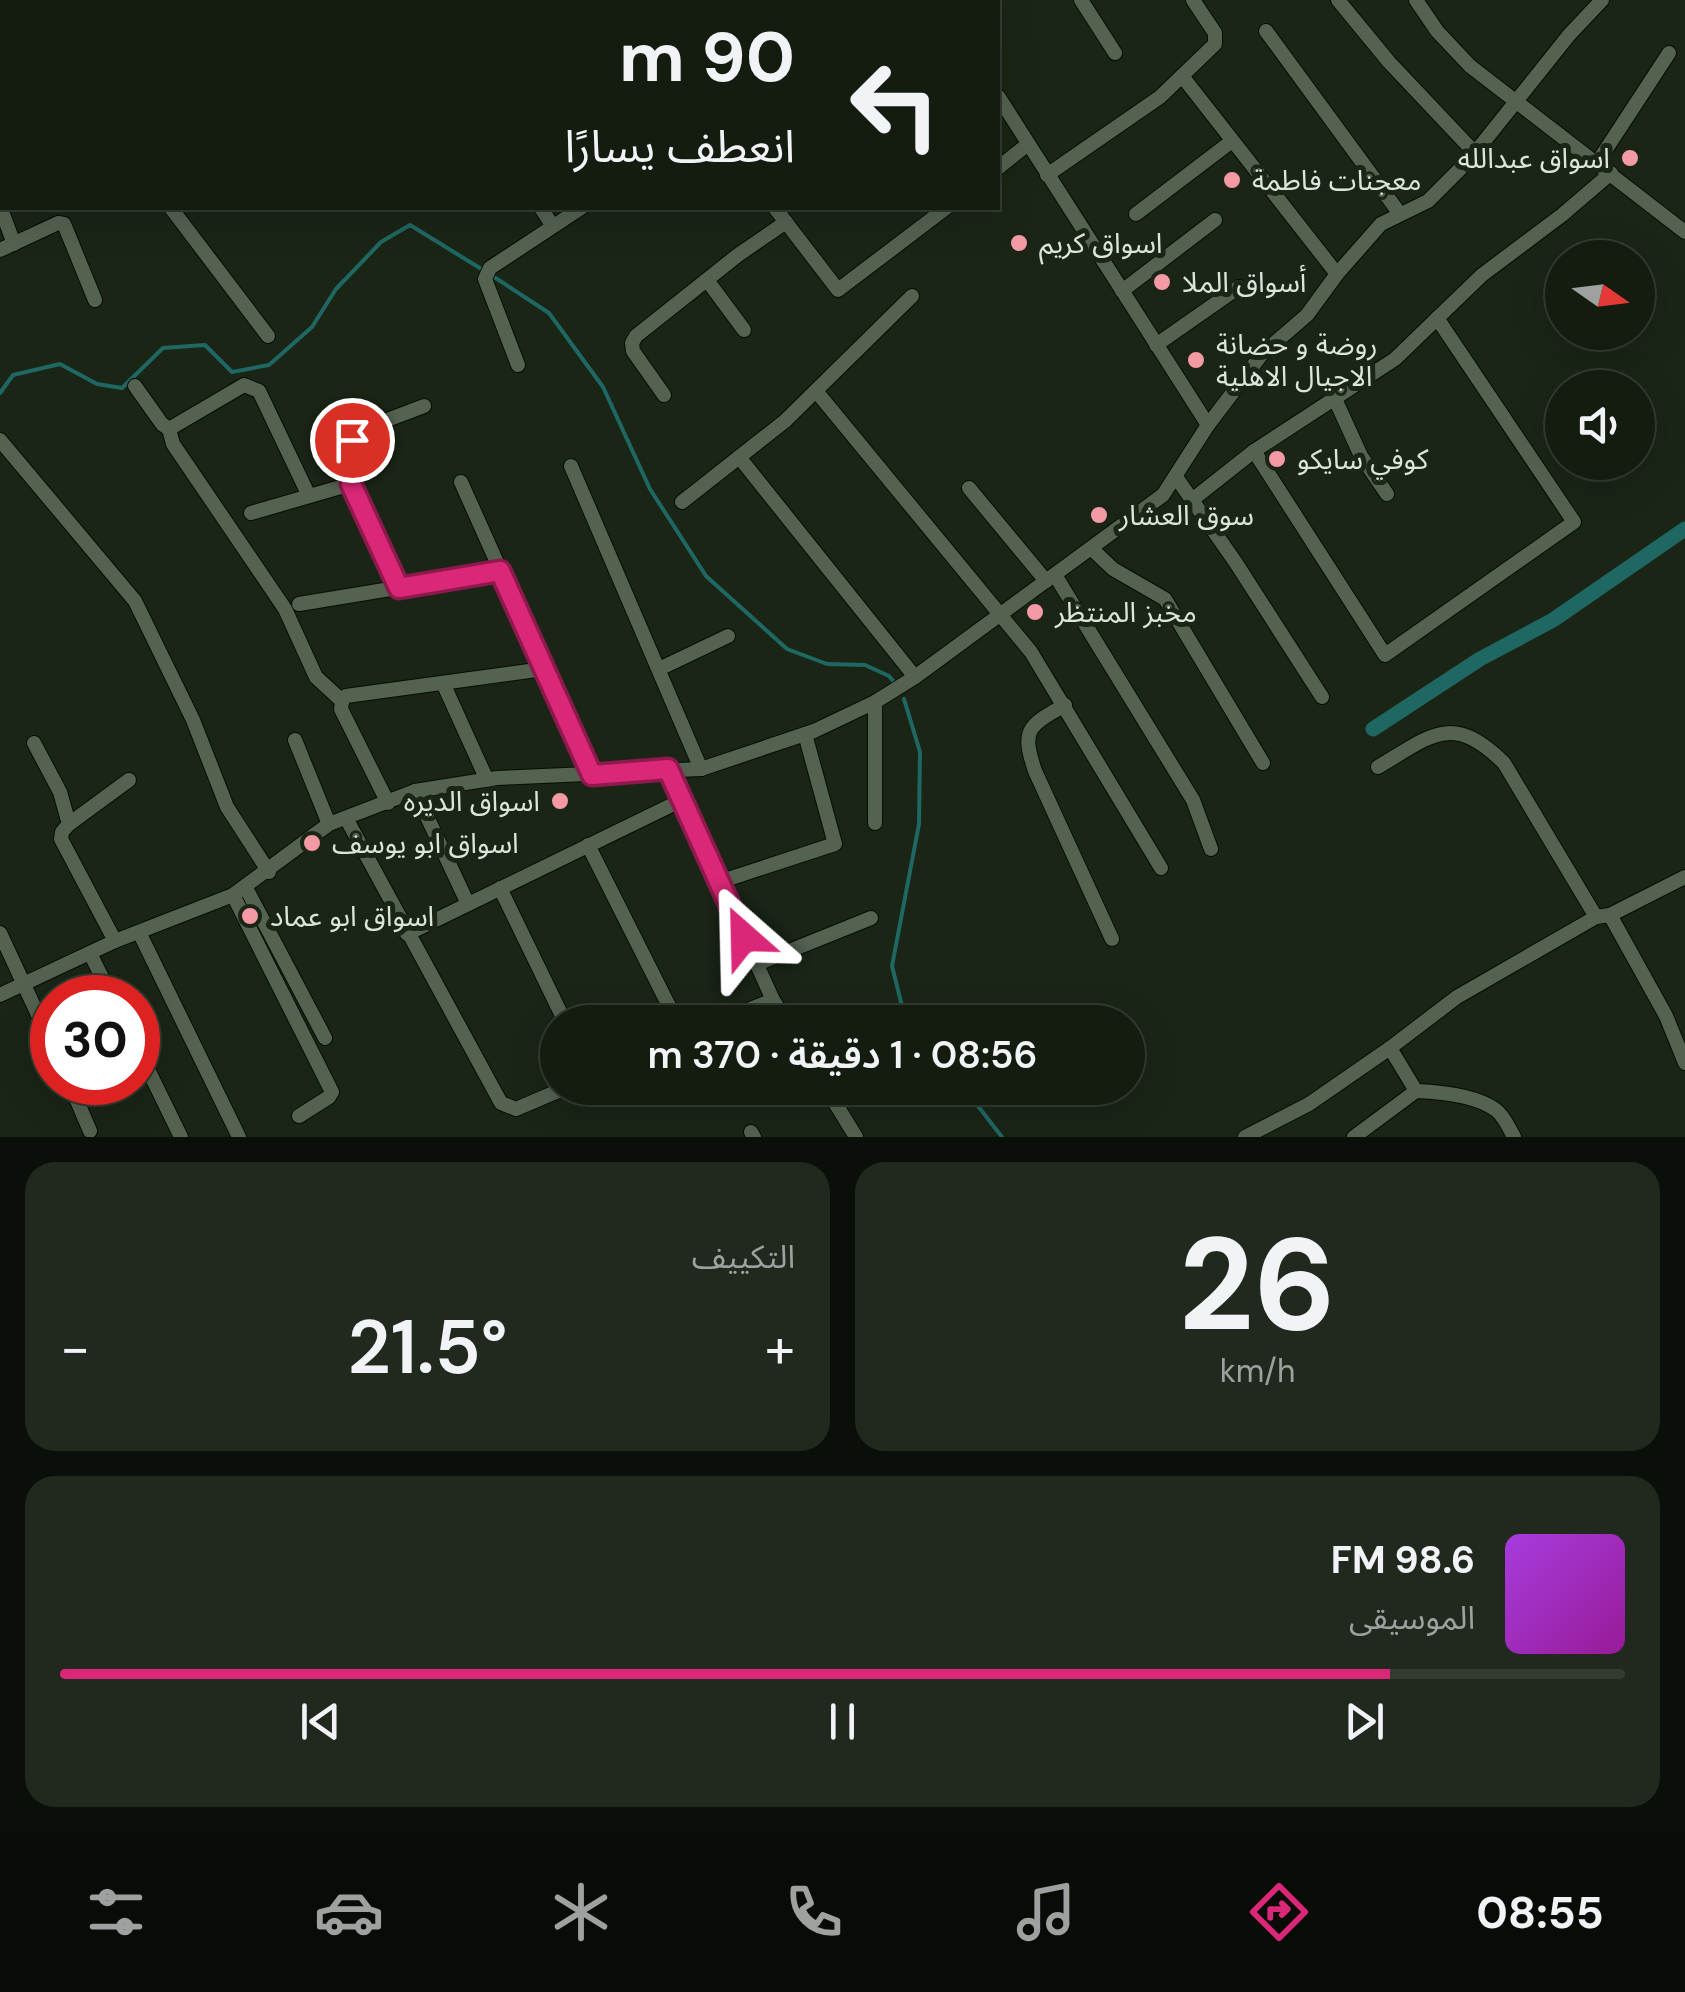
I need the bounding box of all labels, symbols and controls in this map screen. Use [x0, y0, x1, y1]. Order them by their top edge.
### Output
text: 90 m [619, 12, 795, 103]
icon: left [830, 40, 960, 170]
text: انعطف يسارًا [565, 117, 795, 176]
place label: اسواق عبدالله [1458, 140, 1610, 177]
marker: اسواق عبدالله [1619, 147, 1641, 169]
place label: معجنات فاطمة [1252, 162, 1422, 199]
marker: معجنات فاطمة [1221, 169, 1243, 191]
place label: اسواق كريم [1039, 225, 1163, 265]
marker: اسواق كريم [1008, 232, 1030, 254]
north arrow [1545, 240, 1655, 350]
map controls [1545, 240, 1655, 480]
place label: أسواق الملا [1182, 264, 1306, 301]
marker: أسواق الملا [1151, 271, 1173, 293]
place label: روضة و حضانة الاجيال الاهلية [1216, 326, 1377, 395]
marker: روضة و حضانة الاجيال الاهلية [1185, 349, 1207, 371]
button: sound [1545, 370, 1655, 480]
pin [310, 398, 395, 483]
icon: arrive [325, 413, 380, 468]
place label: كوفي سايكو [1297, 441, 1429, 480]
marker: كوفي سايكو [1266, 448, 1288, 470]
place label: سوق العشار [1118, 497, 1254, 534]
marker: سوق العشار [1088, 504, 1110, 526]
place label: مخبز المنتظر [1054, 594, 1197, 631]
marker: مخبز المنتظر [1024, 601, 1046, 623]
place label: اسواق الديره [404, 783, 540, 820]
marker: اسواق الديره [549, 790, 571, 812]
place label: اسواق ابو يوسف [332, 825, 519, 862]
marker: اسواق ابو يوسف [301, 832, 323, 854]
position arrow [692, 885, 796, 989]
place label: اسواق ابو عماد [270, 898, 434, 935]
marker: اسواق ابو عماد [239, 905, 261, 927]
speed limit sign: 30 [30, 975, 160, 1105]
text: 08:56 · 1 دقيقة · 370 m [647, 1030, 1038, 1080]
text: 26 [1179, 1200, 1336, 1369]
text: التكييف [692, 1236, 795, 1278]
text: 21.5° [347, 1299, 508, 1396]
text: − [60, 1312, 90, 1384]
text: + [765, 1312, 795, 1384]
text: km/h [1220, 1350, 1295, 1392]
text: 98.6 FM [1331, 1535, 1475, 1585]
text: الموسيقى [1349, 1597, 1475, 1639]
icon: previous [293, 1694, 348, 1749]
icon: pause [815, 1694, 870, 1749]
icon: next [1337, 1694, 1392, 1749]
icon: filters [81, 1877, 151, 1947]
icon: car [314, 1877, 384, 1947]
icon: climate [546, 1877, 616, 1947]
icon: phone [779, 1877, 849, 1947]
icon: music [1011, 1877, 1081, 1947]
icon: directions [1244, 1877, 1314, 1947]
text: 08:55 [1476, 1883, 1604, 1942]

